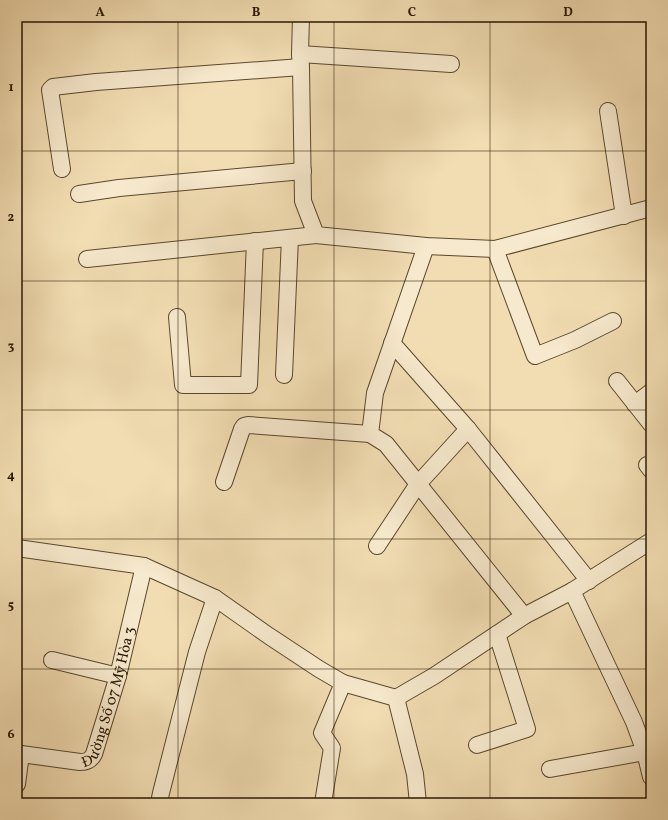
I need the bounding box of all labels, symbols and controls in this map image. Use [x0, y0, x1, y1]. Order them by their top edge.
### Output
text: A [95, 4, 105, 22]
text: B [252, 4, 261, 22]
text: C [408, 4, 416, 22]
text: D [563, 4, 573, 22]
text: 1 [8, 79, 14, 97]
text: 2 [8, 209, 15, 227]
text: 3 [8, 338, 15, 356]
text: 4 [7, 467, 15, 485]
text: 5 [8, 597, 14, 615]
street label: Đường Số 07 Mỹ Hòa 3 [79, 625, 141, 774]
text: 6 [7, 726, 15, 744]

